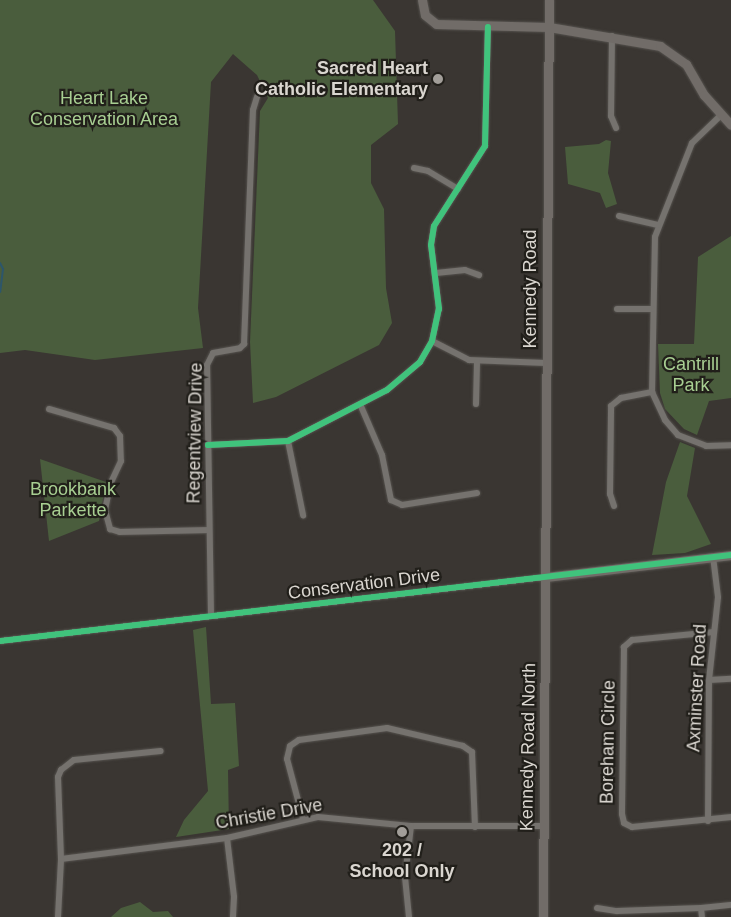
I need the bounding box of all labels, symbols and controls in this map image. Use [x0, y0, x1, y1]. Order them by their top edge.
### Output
place label: Sacred Heart Catholic Elementary [255, 58, 428, 100]
marker: Sacred Heart Catholic Elementary [432, 73, 444, 85]
park label: Heart Lake Conservation Area [29, 88, 179, 130]
street label: Kennedy Road [519, 229, 541, 349]
park label: Cantrill Park [663, 354, 719, 396]
street label: Regentview Drive [183, 362, 207, 504]
park label: Brookbank Parkette [30, 479, 116, 522]
street label: Conservation Drive [287, 564, 441, 604]
street label: Axminster Road [683, 623, 711, 753]
street label: Kennedy Road North [516, 663, 540, 831]
street label: Boreham Circle [596, 680, 620, 804]
street label: Christie Drive [214, 794, 324, 834]
marker: 202 / School Only [396, 826, 408, 838]
place label: 202 / School Only [349, 840, 455, 882]

